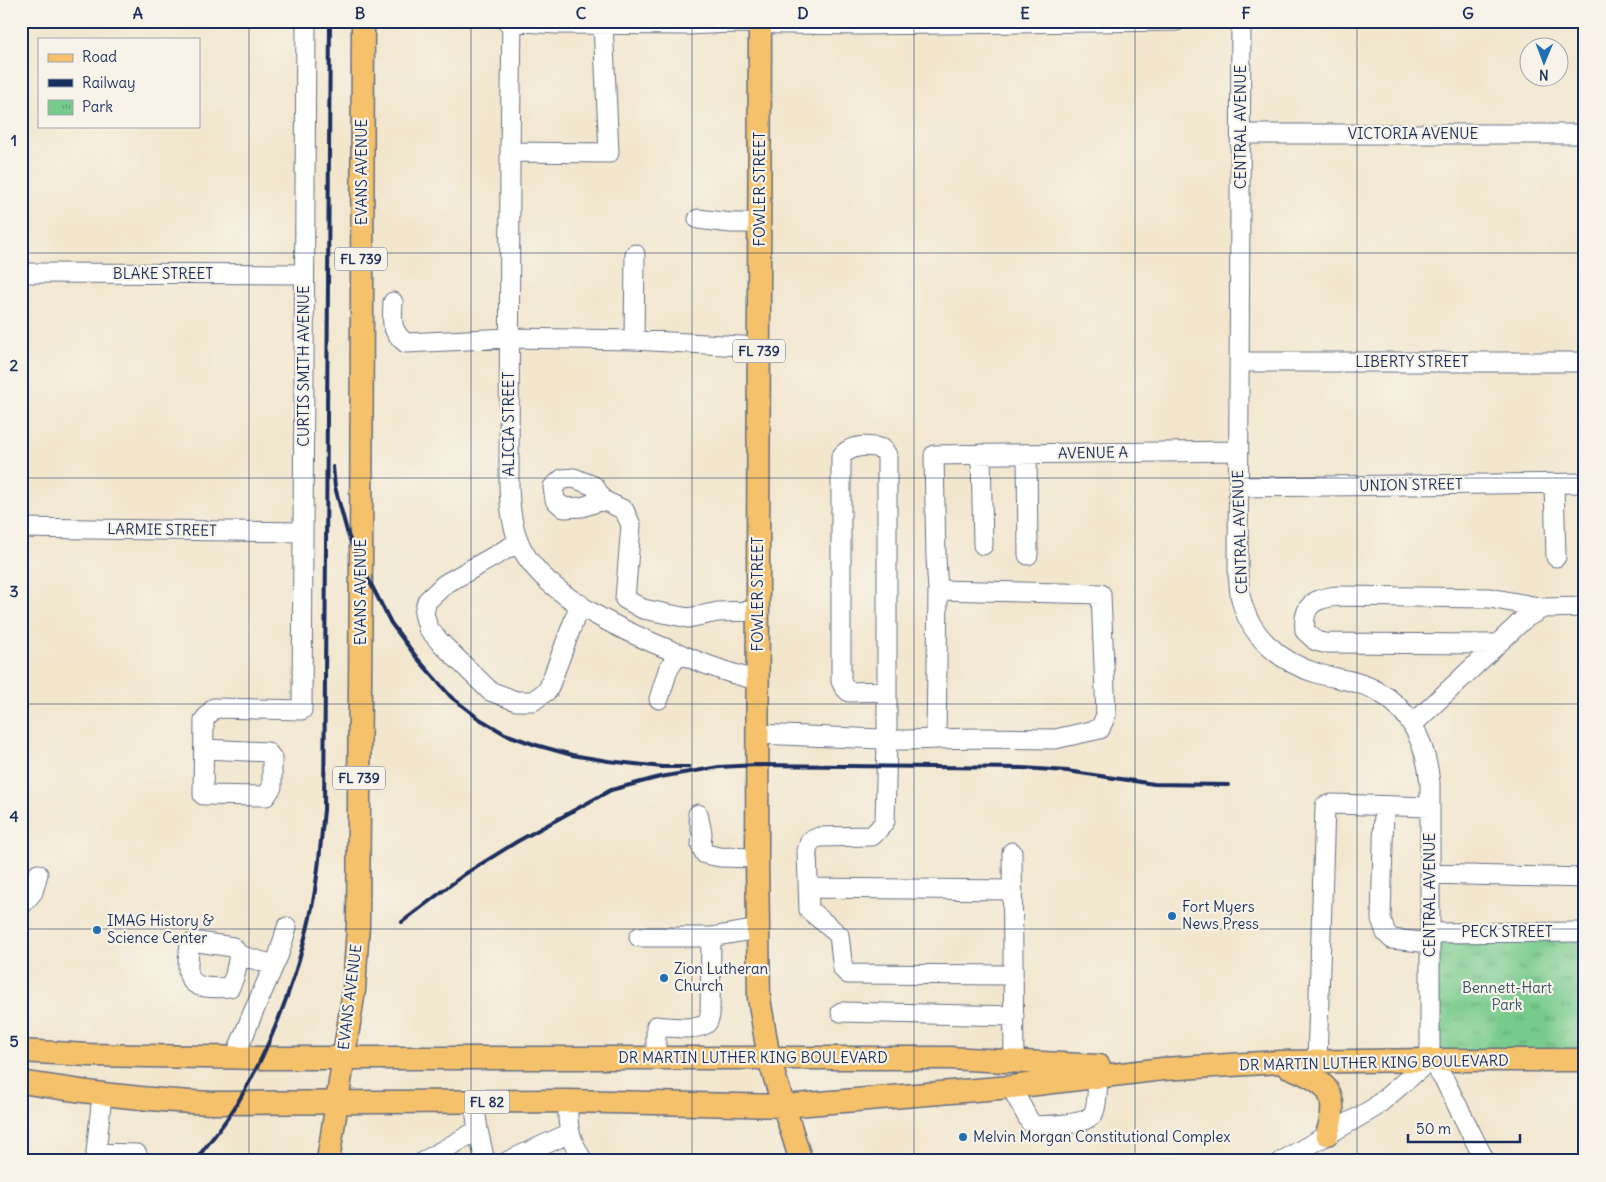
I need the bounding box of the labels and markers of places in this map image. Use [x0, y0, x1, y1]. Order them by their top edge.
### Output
place label: Fort Myers News Press [1182, 897, 1259, 933]
marker: Fort Myers News Press [1166, 910, 1178, 922]
place label: IMAG History & Science Center [107, 911, 214, 947]
marker: IMAG History & Science Center [91, 924, 103, 936]
place label: Zion Lutheran Church [674, 959, 769, 995]
marker: Zion Lutheran Church [658, 972, 670, 984]
place label: Melvin Morgan Constitutional Complex [973, 1127, 1231, 1146]
marker: Melvin Morgan Constitutional Complex [957, 1131, 969, 1143]

